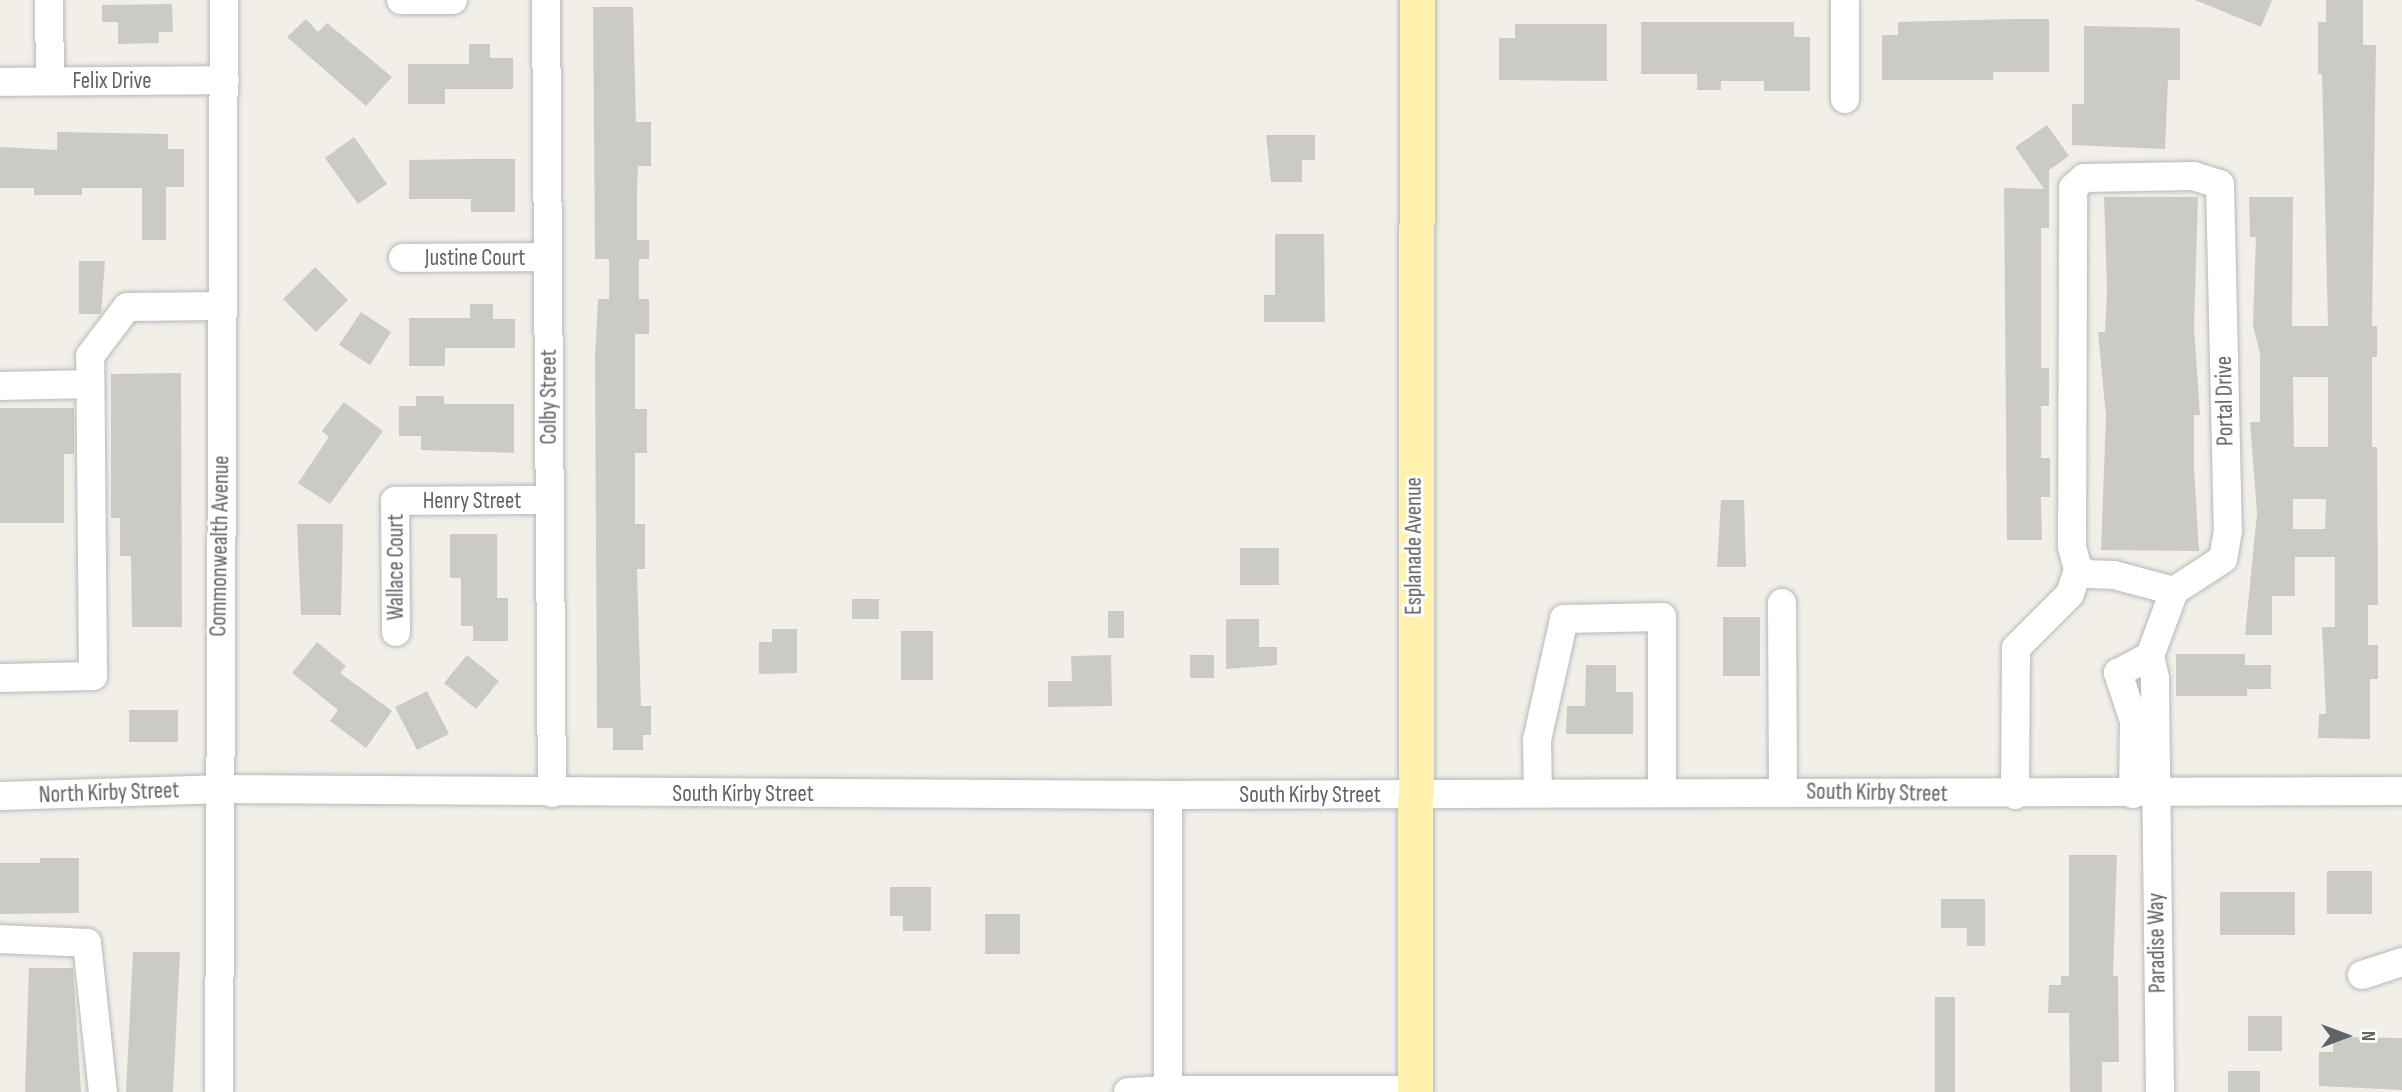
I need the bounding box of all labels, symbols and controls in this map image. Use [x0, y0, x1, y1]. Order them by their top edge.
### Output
street label: Felix Drive [72, 67, 152, 95]
street label: Justine Court [425, 244, 525, 272]
street label: Colby Street [535, 349, 563, 445]
street label: Portal Drive [2210, 356, 2240, 446]
street label: Commonwealth Avenue [205, 455, 235, 637]
street label: Esplanade Avenue [1400, 477, 1428, 615]
street label: Henry Street [423, 487, 521, 515]
street label: Wallace Court [382, 514, 410, 620]
street label: North Kirby Street [38, 777, 180, 809]
street label: South Kirby Street [1806, 778, 1948, 808]
street label: South Kirby Street [672, 780, 814, 808]
street label: South Kirby Street [1239, 781, 1381, 809]
street label: Paradise Way [2142, 893, 2172, 993]
north arrow [2311, 1001, 2381, 1071]
text: N [2356, 1031, 2379, 1041]

